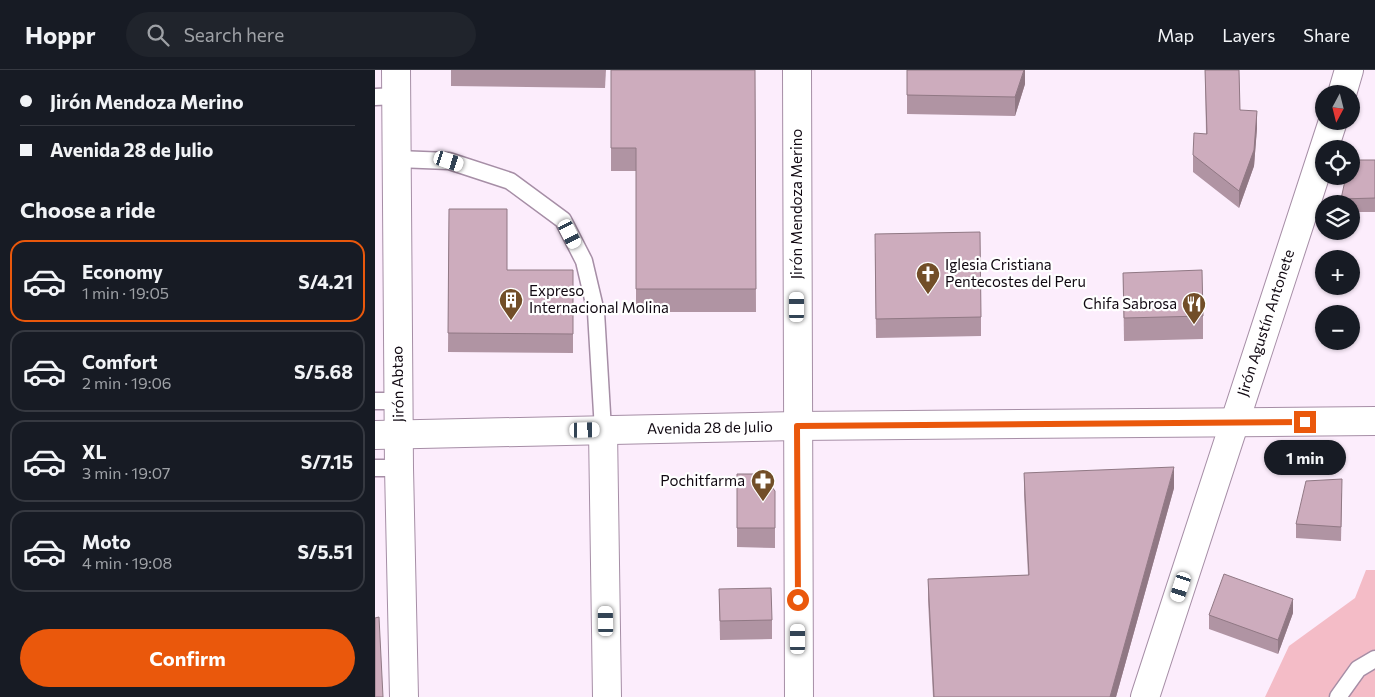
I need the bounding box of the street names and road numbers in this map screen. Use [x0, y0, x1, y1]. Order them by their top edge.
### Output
street label: Jirón Mendoza Merino [787, 129, 805, 279]
street label: Jirón Agustín Antonete [1233, 247, 1297, 398]
street label: Jirón Abtao [387, 346, 407, 422]
street label: Avenida 28 de Julio [647, 417, 773, 437]

